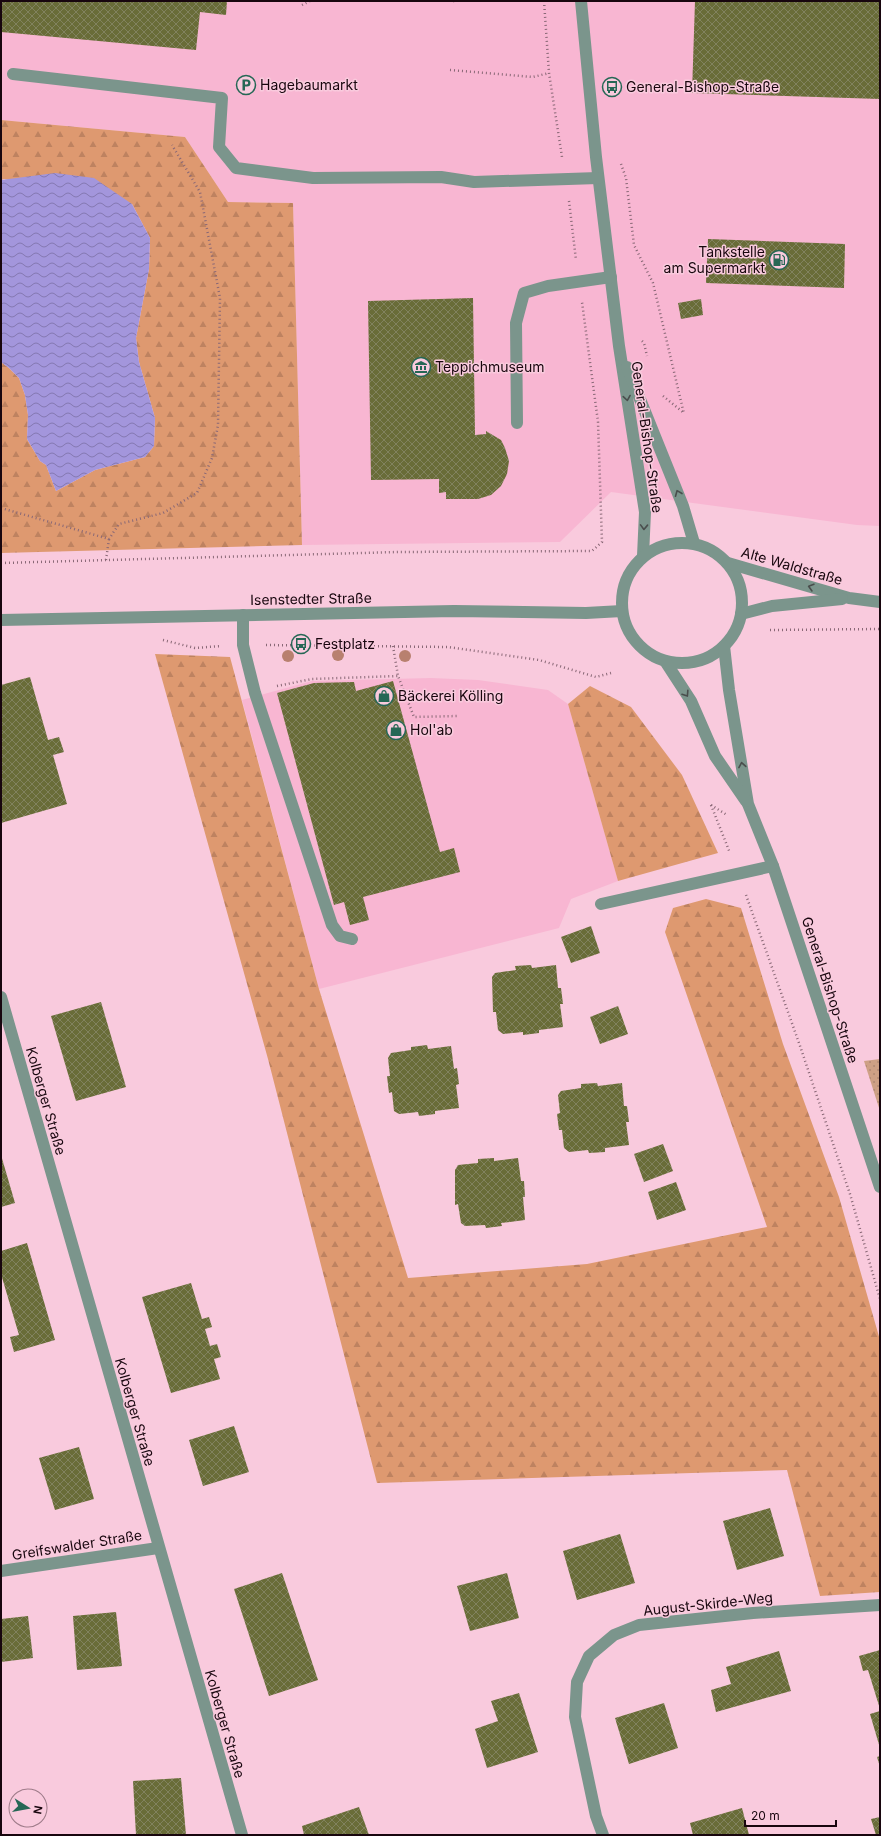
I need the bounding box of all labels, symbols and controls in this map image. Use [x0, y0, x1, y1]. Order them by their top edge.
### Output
parking icon: Hagebaumarkt [235, 74, 257, 96]
place label: Hagebaumarkt [260, 76, 358, 93]
bus stop icon: General-Bishop-Straße [601, 76, 623, 98]
place label: General-Bishop-Straße [626, 78, 779, 95]
place label: Tankstelle am Supermarkt [664, 243, 765, 276]
fuel station icon: Tankstelle am Supermarkt [768, 249, 790, 271]
museum icon: Teppichmuseum [410, 356, 432, 378]
place label: Teppichmuseum [435, 358, 545, 375]
street label: General-Bishop-Straße [628, 360, 667, 514]
one-way arrow [622, 395, 631, 402]
one-way arrow [674, 489, 682, 496]
one-way arrow [640, 524, 649, 530]
street label: Alte Waldstraße [740, 543, 845, 588]
one-way arrow [808, 583, 815, 592]
street label: Isenstedter Straße [250, 589, 372, 608]
bus stop icon: Festplatz [290, 633, 312, 655]
place label: Festplatz [315, 635, 375, 652]
shop icon: Bäckerei Kölling [373, 685, 395, 707]
place label: Bäckerei Kölling [398, 687, 503, 704]
one-way arrow [681, 689, 688, 696]
shop icon: Hol'ab [385, 719, 407, 741]
place label: Hol'ab [410, 721, 453, 738]
one-way arrow [738, 762, 747, 768]
street label: General-Bishop-Straße [799, 914, 862, 1065]
street label: Kolberger Straße [23, 1045, 70, 1157]
street label: Kolberger Straße [112, 1356, 159, 1468]
street label: Greifswalder Straße [11, 1526, 143, 1563]
street label: August-Skirde-Weg [642, 1588, 774, 1619]
street label: Kolberger Straße [202, 1668, 249, 1780]
north arrow [8, 1788, 48, 1828]
scale bar [745, 1802, 836, 1828]
text: N [30, 1804, 45, 1815]
text: 20 m [751, 1808, 780, 1823]

